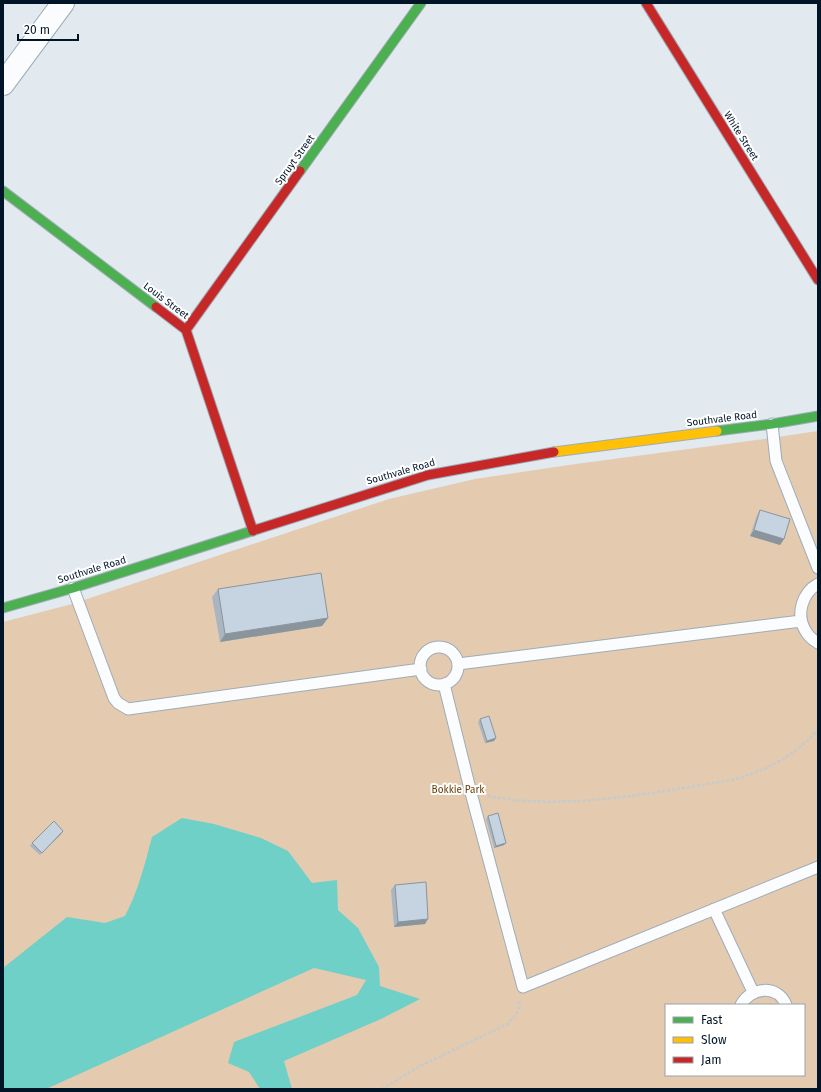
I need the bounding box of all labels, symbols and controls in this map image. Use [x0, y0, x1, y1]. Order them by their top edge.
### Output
scale bar [18, 16, 78, 42]
text: 20 m [24, 23, 50, 37]
street label: White Street [721, 109, 761, 163]
street label: Spruyt Street [273, 132, 318, 188]
street label: Louis Street [141, 280, 191, 322]
street label: Southvale Road [686, 409, 758, 429]
street label: Southvale Road [365, 456, 437, 488]
street label: Southvale Road [56, 554, 128, 586]
park label: Bokkie Park [432, 784, 485, 796]
legend [665, 1004, 805, 1076]
text: Fast [701, 1013, 723, 1027]
text: Slow [701, 1033, 727, 1047]
text: Jam [701, 1053, 721, 1067]

